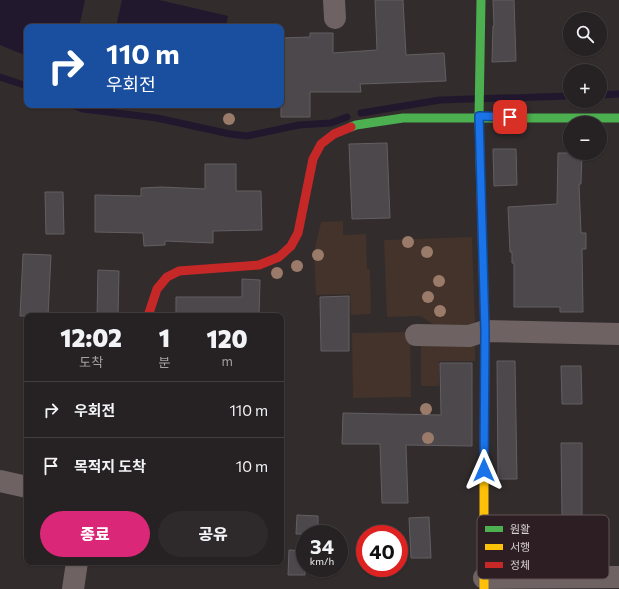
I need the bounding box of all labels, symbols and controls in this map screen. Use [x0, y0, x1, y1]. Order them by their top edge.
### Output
map controls [563, 12, 607, 160]
button: search [563, 12, 607, 56]
text: 110 m [106, 36, 180, 70]
icon: right [40, 40, 92, 92]
button: + [563, 64, 607, 108]
text: 우회전 [106, 73, 156, 95]
pin [493, 100, 527, 134]
icon: arrive [499, 106, 521, 128]
button: − [563, 116, 607, 160]
text: 12:02 [60, 323, 122, 352]
text: 1 [159, 323, 170, 352]
text: 120 [207, 324, 248, 353]
text: m [221, 353, 233, 369]
text: 도착 [79, 354, 103, 370]
text: 분 [158, 354, 170, 370]
icon: right [40, 399, 62, 421]
text: 우회전 [74, 401, 115, 419]
text: 110 m [229, 401, 268, 419]
position arrow [463, 449, 505, 491]
icon: arrive [40, 455, 62, 477]
text: 목적지 도착 [74, 457, 146, 475]
text: 10 m [236, 457, 268, 475]
button: 종료 [40, 511, 150, 557]
button: 공유 [158, 511, 268, 557]
legend [477, 515, 609, 579]
text: 원활 [510, 522, 530, 535]
speed limit sign: 40 [356, 525, 408, 577]
text: 34 [310, 534, 334, 558]
text: 서행 [510, 540, 530, 553]
text: km/h [310, 555, 334, 567]
text: 정체 [510, 558, 530, 571]

